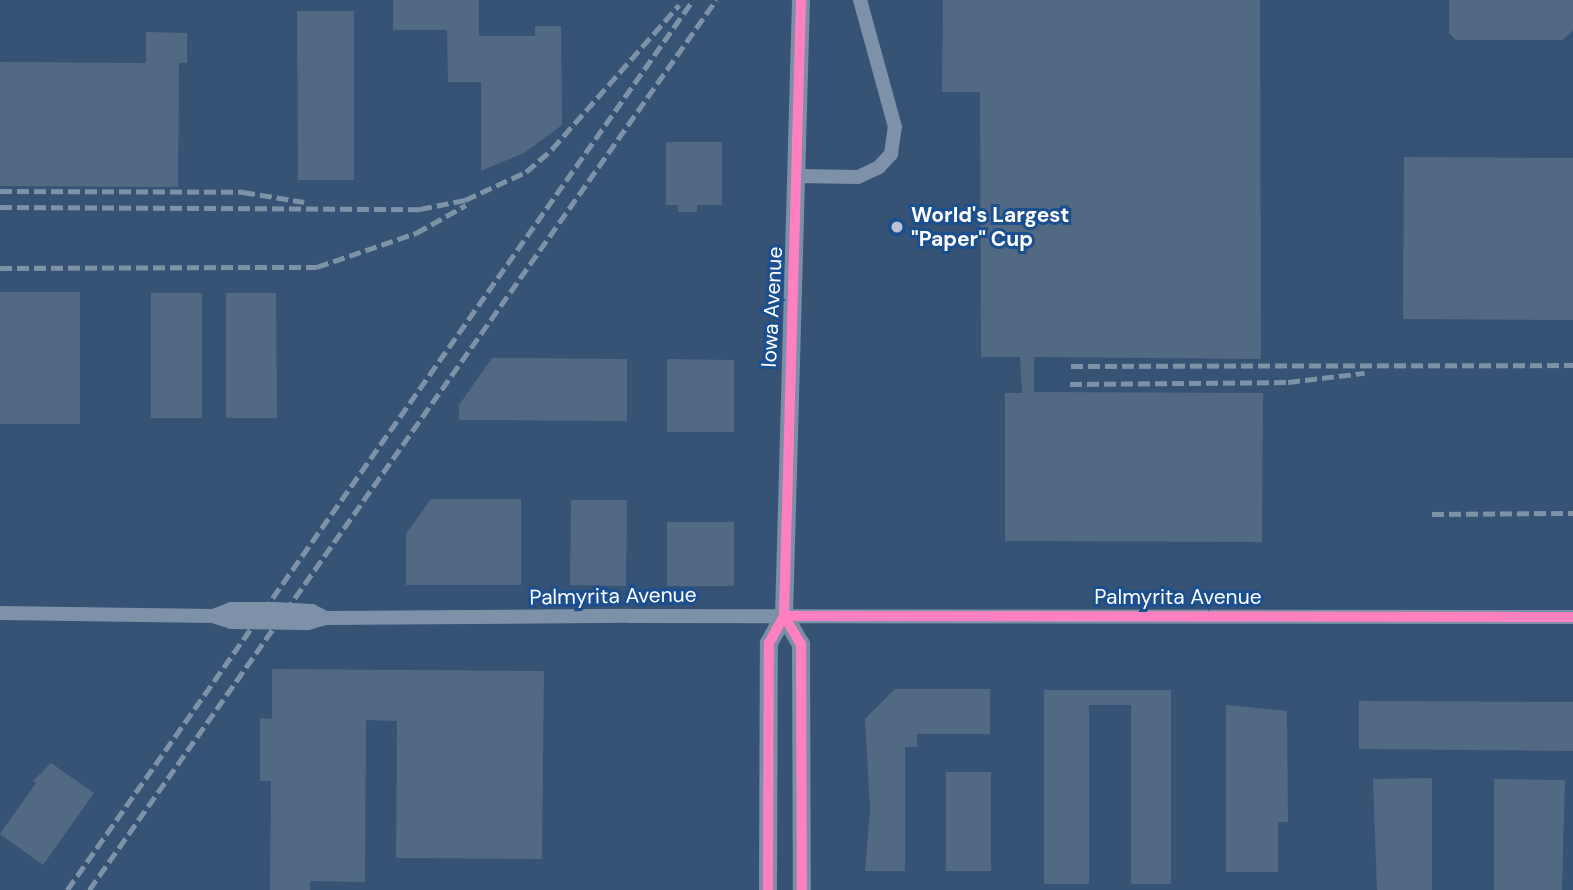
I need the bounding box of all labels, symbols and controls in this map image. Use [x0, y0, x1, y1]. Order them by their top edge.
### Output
place label: World's Largest "Paper" Cup [911, 202, 1069, 252]
marker: World's Largest "Paper" Cup [889, 219, 905, 235]
street label: Iowa Avenue [756, 246, 788, 368]
street label: Palmyrita Avenue [529, 582, 697, 610]
street label: Palmyrita Avenue [1094, 584, 1262, 610]

